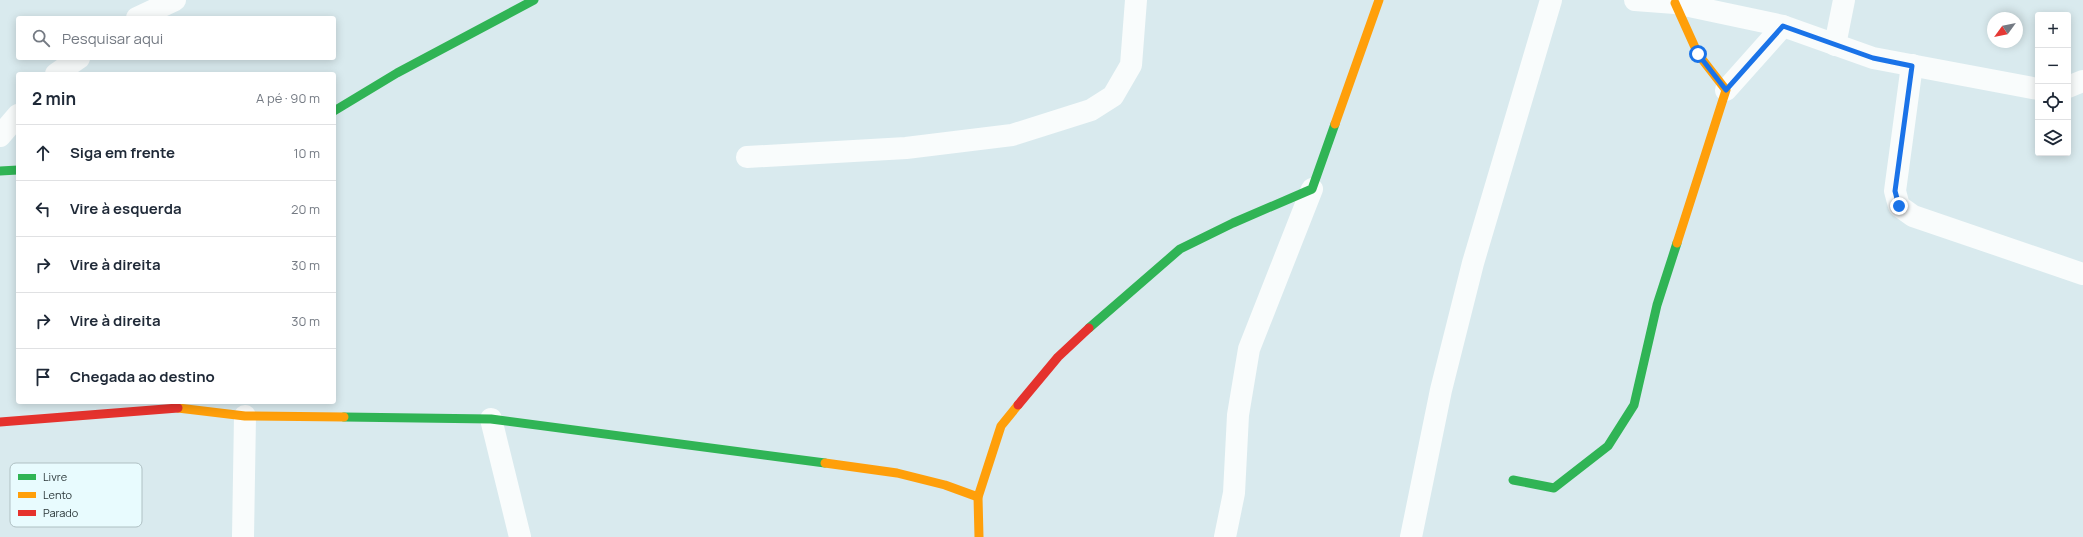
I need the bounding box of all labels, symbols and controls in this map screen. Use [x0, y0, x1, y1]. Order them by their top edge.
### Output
north arrow [1987, 12, 2023, 48]
map controls [2035, 12, 2071, 156]
button: + [2035, 12, 2071, 48]
search box [16, 16, 336, 60]
icon: search [30, 27, 52, 49]
text: Pesquisar aqui [62, 28, 163, 49]
route start [1689, 45, 1707, 63]
button: − [2035, 48, 2071, 84]
button: locate [2035, 84, 2071, 120]
text: 2 min [32, 87, 76, 110]
text: A pé · 90 m [256, 89, 320, 107]
button: layers [2035, 120, 2071, 156]
icon: ahead [32, 142, 54, 164]
text: Siga em frente [70, 142, 175, 163]
text: 10 m [293, 144, 320, 162]
route end [1890, 197, 1908, 215]
icon: left [32, 198, 54, 220]
text: Vire à esquerda [70, 198, 182, 219]
text: 20 m [291, 200, 320, 218]
icon: right [32, 254, 54, 276]
text: Vire à direita [70, 254, 161, 275]
text: 30 m [291, 256, 320, 274]
icon: right [32, 310, 54, 332]
text: Vire à direita [70, 310, 161, 331]
text: 30 m [291, 312, 320, 330]
icon: arrive [32, 366, 54, 388]
text: Chegada ao destino [70, 366, 215, 387]
legend [10, 463, 142, 527]
text: Livre [43, 469, 68, 484]
text: Lento [43, 487, 73, 502]
text: Parado [43, 505, 79, 520]

